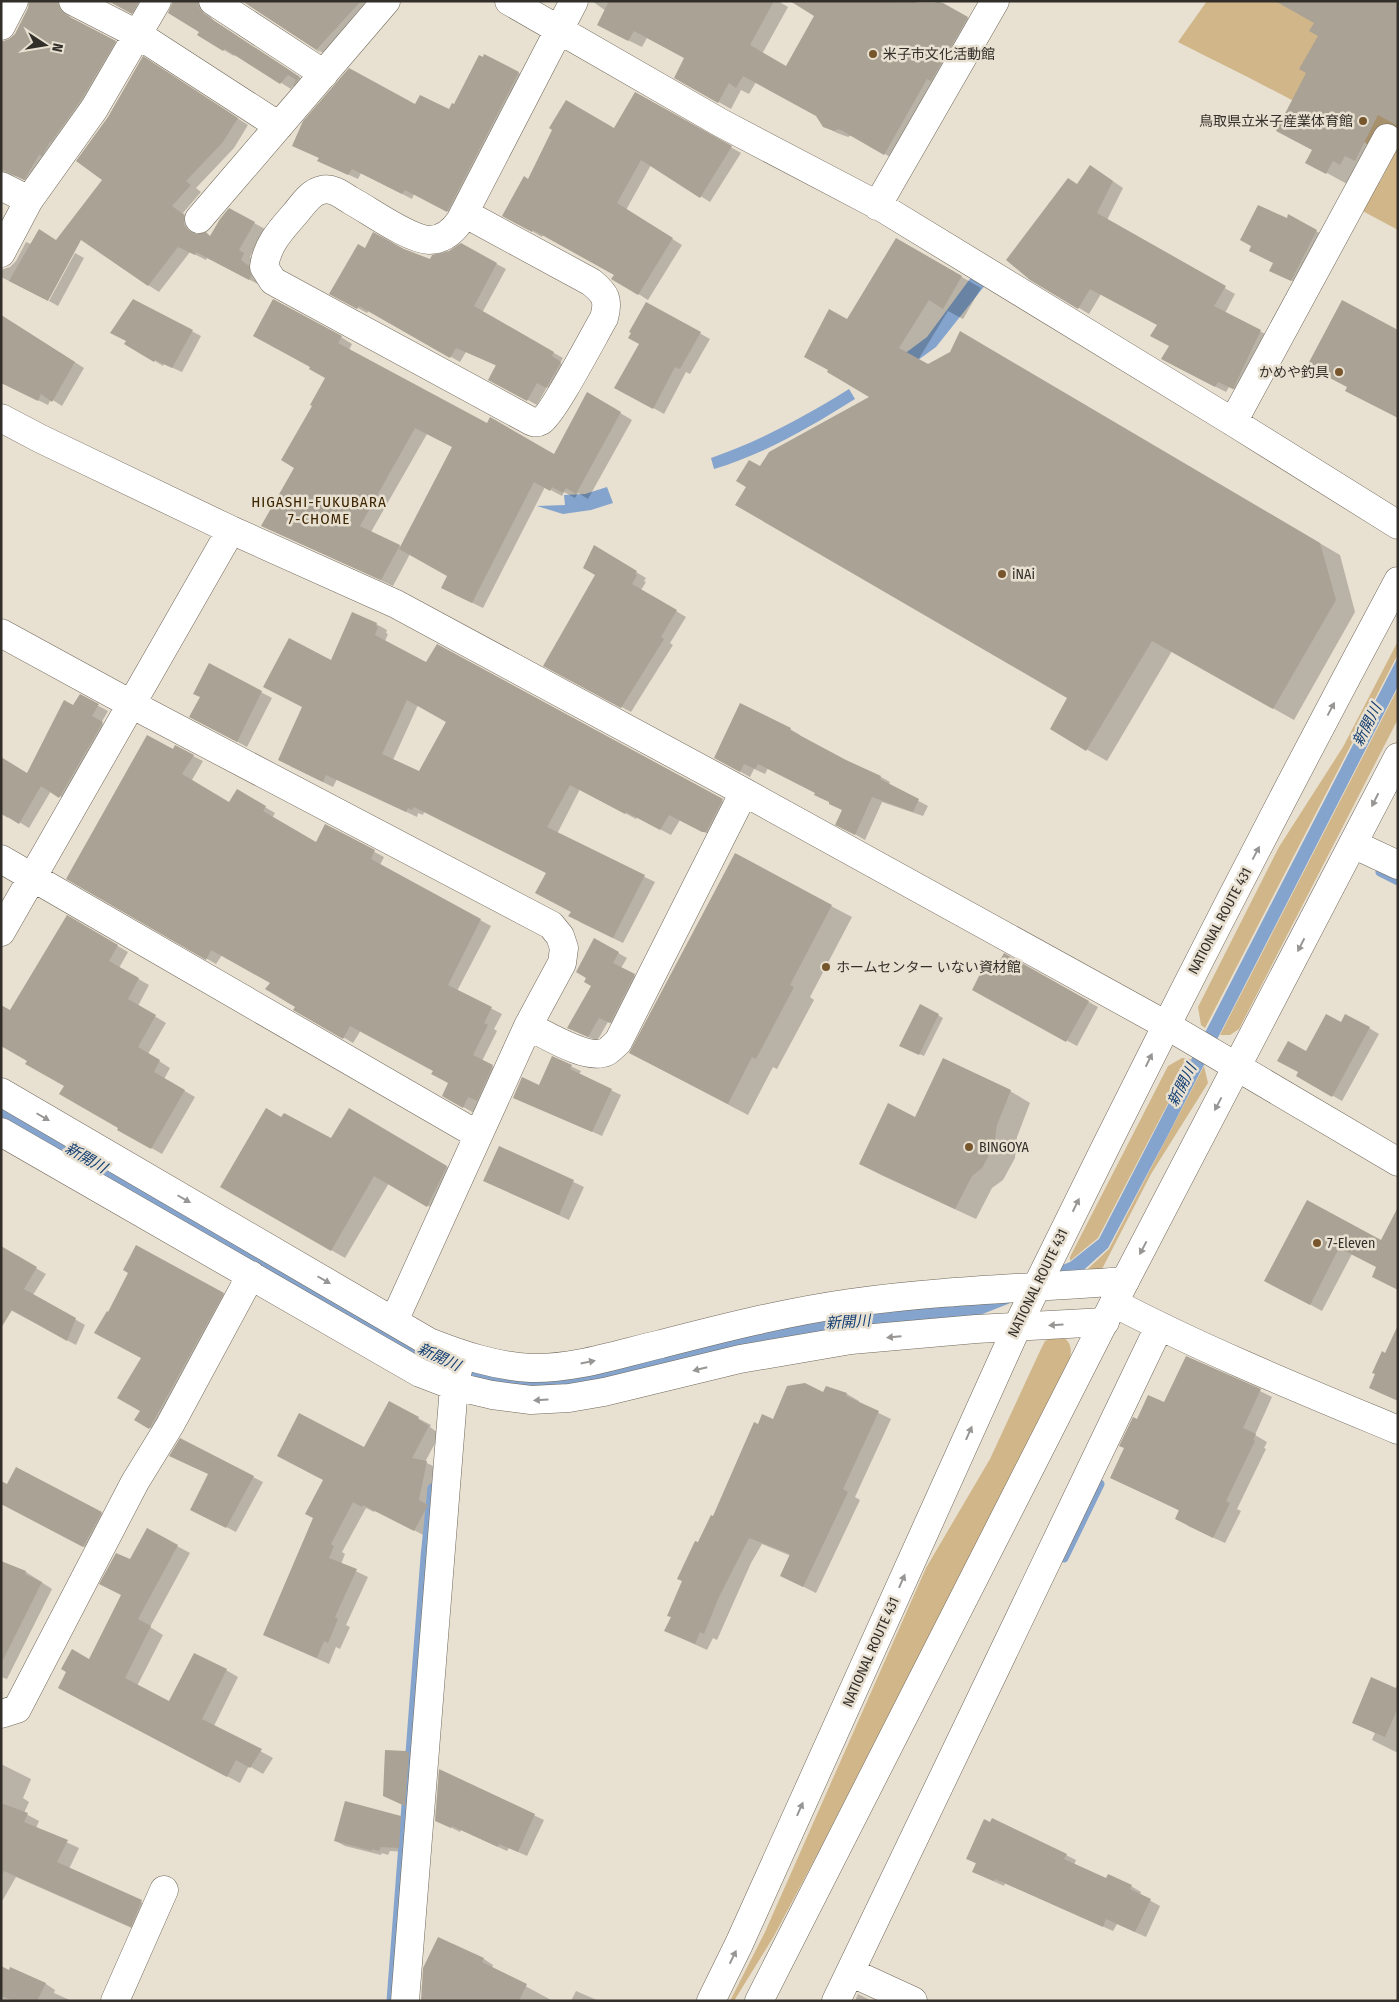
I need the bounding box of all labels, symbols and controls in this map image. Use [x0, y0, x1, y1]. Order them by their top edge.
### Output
north arrow [20, 20, 70, 70]
text: N [48, 42, 66, 53]
place label: 米子市文化活動館 [883, 46, 995, 63]
marker: 米子市文化活動館 [867, 48, 879, 60]
place label: 鳥取県立米子産業体育館 [1199, 113, 1353, 130]
marker: 鳥取県立米子産業体育館 [1357, 115, 1369, 127]
place label: かめや釣具 [1259, 364, 1329, 381]
marker: かめや釣具 [1333, 366, 1345, 378]
district label: HIGASHI-FUKUBARA 7-CHOME [251, 493, 387, 528]
place label: iNAi [1012, 566, 1035, 583]
marker: iNAi [996, 568, 1008, 580]
water label: 新開川 [1349, 699, 1386, 749]
one-way arrow [1327, 702, 1335, 716]
one-way arrow [1371, 793, 1379, 807]
one-way arrow [1252, 846, 1260, 860]
street label: NATIONAL ROUTE 431 [1185, 865, 1255, 977]
one-way arrow [1297, 937, 1305, 952]
place label: ホームセンター いない資材館 [836, 959, 1021, 976]
marker: ホームセンター いない資材館 [820, 961, 832, 973]
one-way arrow [1145, 1052, 1153, 1067]
water label: 新開川 [1164, 1059, 1201, 1109]
one-way arrow [1214, 1098, 1223, 1111]
one-way arrow [36, 1113, 51, 1121]
water label: 新開川 [62, 1139, 112, 1178]
place label: BINGOYA [979, 1139, 1029, 1156]
marker: BINGOYA [963, 1141, 975, 1153]
one-way arrow [177, 1194, 190, 1203]
one-way arrow [1072, 1198, 1080, 1212]
street label: NATIONAL ROUTE 431 [1004, 1226, 1072, 1340]
place label: 7-Eleven [1327, 1235, 1375, 1252]
marker: 7-Eleven [1311, 1237, 1323, 1249]
one-way arrow [1139, 1241, 1147, 1256]
one-way arrow [318, 1276, 331, 1285]
water label: 新開川 [825, 1311, 873, 1333]
one-way arrow [1048, 1321, 1064, 1329]
one-way arrow [886, 1333, 902, 1341]
water label: 新開川 [415, 1339, 465, 1376]
one-way arrow [581, 1357, 597, 1365]
one-way arrow [692, 1365, 707, 1373]
one-way arrow [532, 1396, 548, 1404]
one-way arrow [965, 1426, 973, 1440]
one-way arrow [899, 1574, 907, 1588]
street label: NATIONAL ROUTE 431 [839, 1594, 903, 1710]
one-way arrow [796, 1802, 804, 1816]
one-way arrow [729, 1950, 737, 1964]

